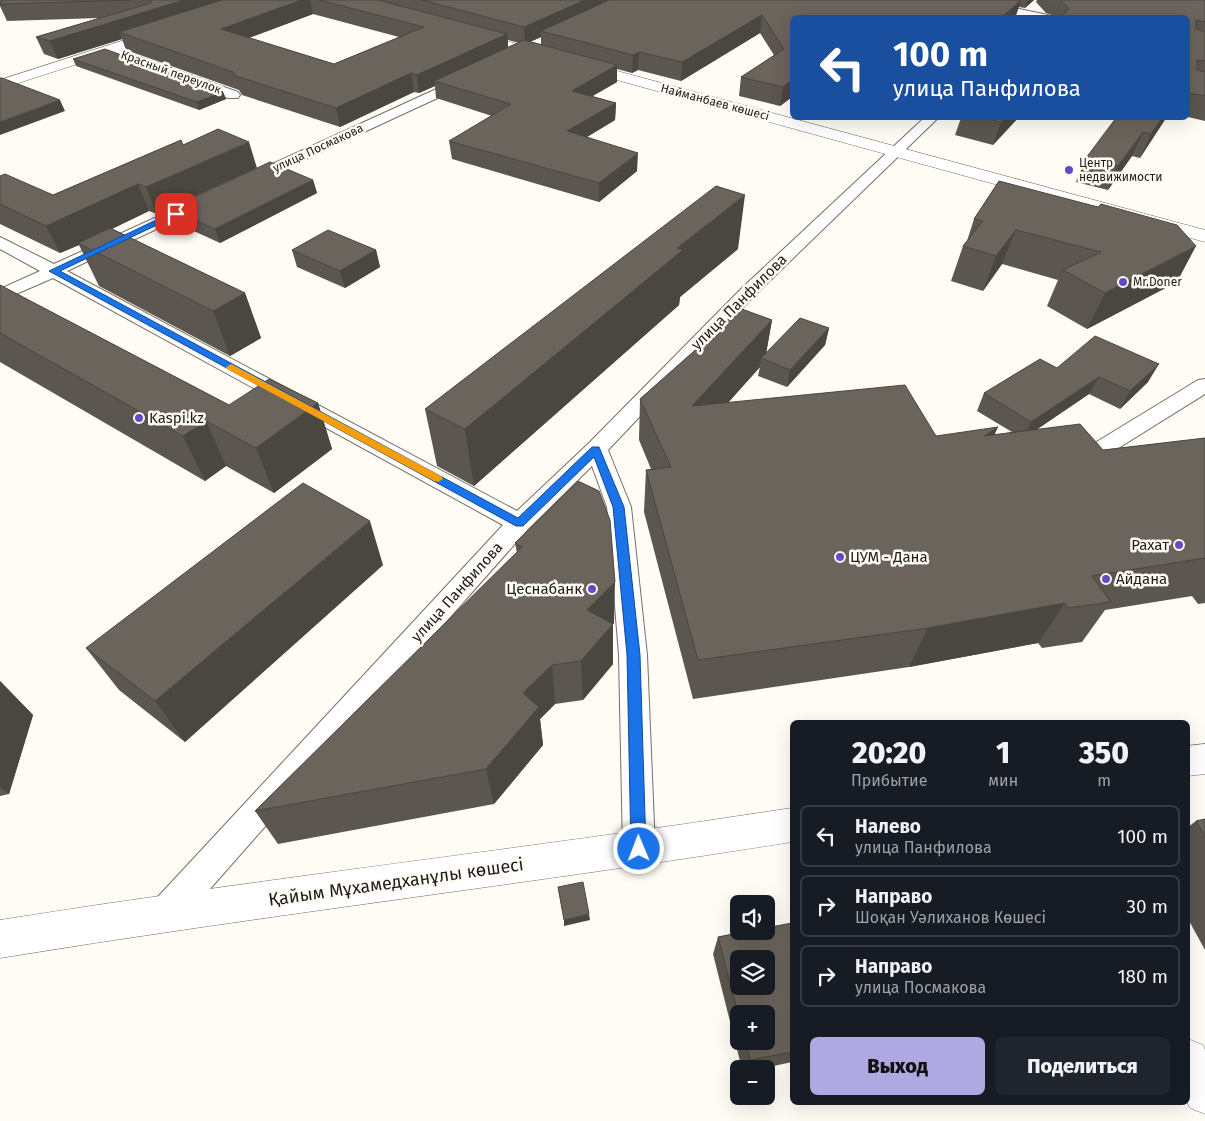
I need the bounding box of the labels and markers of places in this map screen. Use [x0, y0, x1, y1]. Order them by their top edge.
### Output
place label: Центр недвижимости [1079, 156, 1162, 184]
marker: Центр недвижимости [1063, 164, 1075, 176]
pin [155, 193, 197, 235]
place label: Mr.Doner [1133, 275, 1182, 289]
marker: Mr.Doner [1117, 276, 1129, 288]
place label: Kaspi.kz [149, 409, 204, 427]
marker: Kaspi.kz [133, 412, 145, 424]
place label: Рахат [1131, 536, 1169, 554]
marker: Рахат [1173, 539, 1185, 551]
place label: ЦУМ - Дана [850, 548, 928, 566]
marker: ЦУМ - Дана [834, 551, 846, 563]
place label: Айдана [1116, 570, 1167, 588]
marker: Айдана [1100, 573, 1112, 585]
place label: Цеснабанк [506, 580, 582, 598]
marker: Цеснабанк [586, 583, 598, 595]

